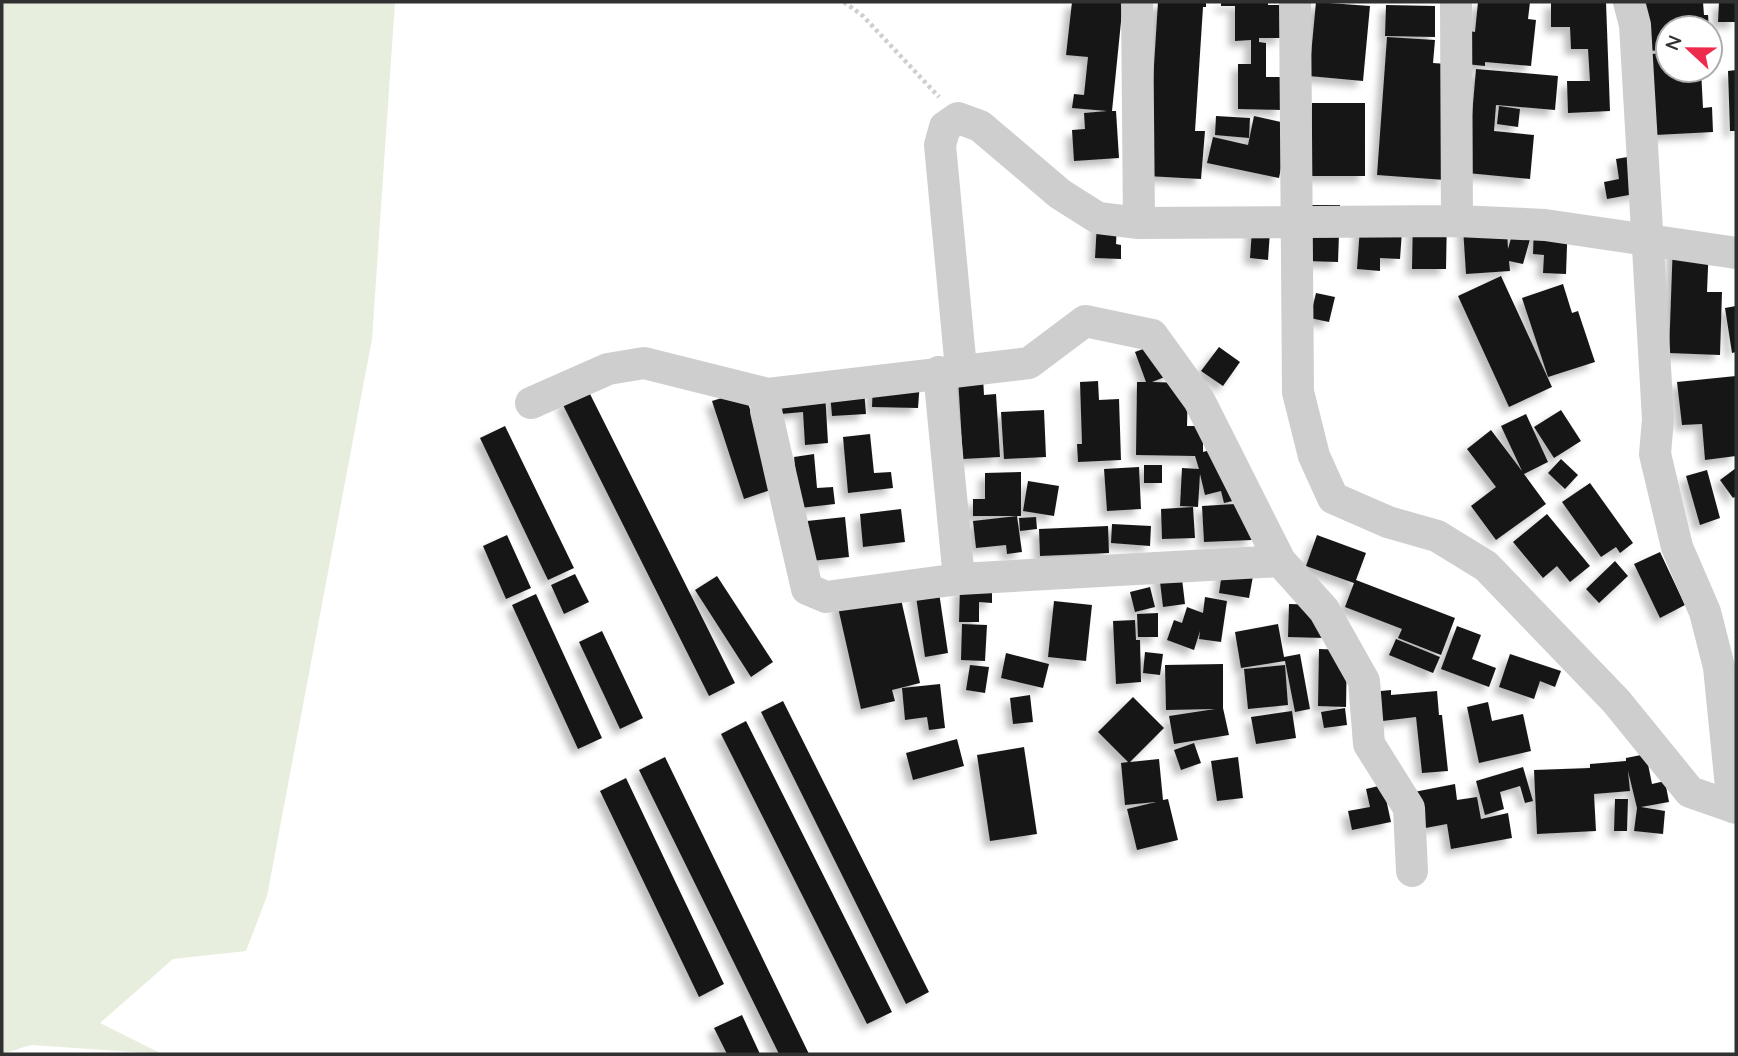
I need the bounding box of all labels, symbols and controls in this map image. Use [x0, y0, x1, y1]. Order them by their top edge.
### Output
north arrow [1654, 14, 1724, 84]
text: N [1659, 32, 1687, 54]

